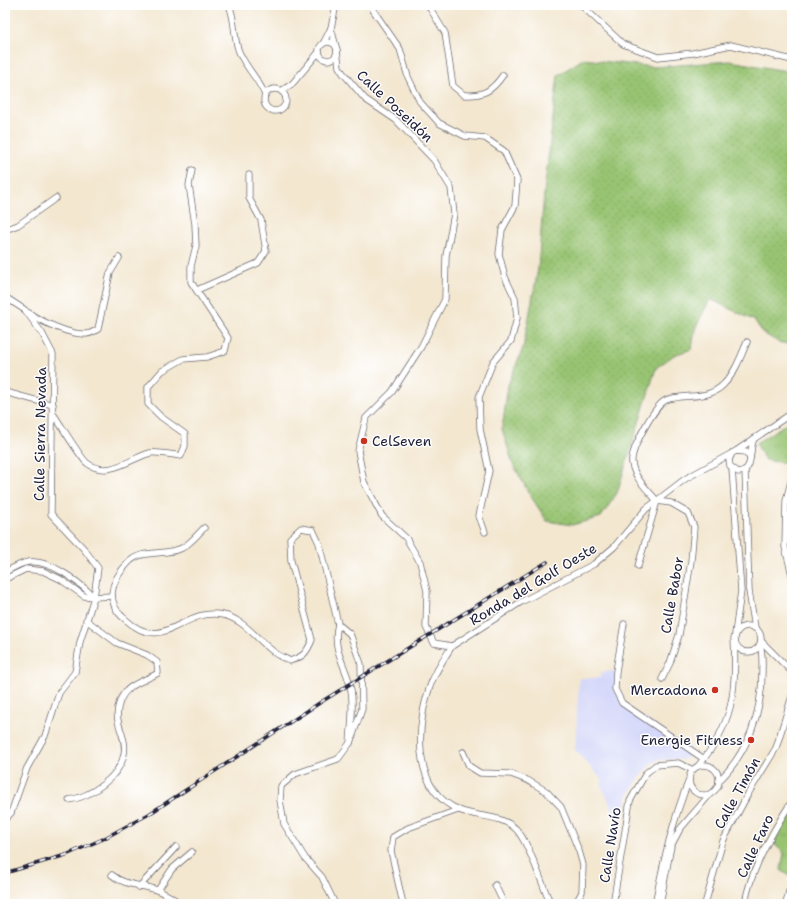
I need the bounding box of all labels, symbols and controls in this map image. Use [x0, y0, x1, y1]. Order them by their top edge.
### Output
street label: Calle Poseidón [353, 66, 437, 146]
street label: Calle Sierra Nevada [30, 366, 50, 501]
place label: CelSeven [372, 432, 432, 450]
marker: CelSeven [359, 436, 369, 446]
street label: Ronda del Golf Oeste [466, 539, 600, 629]
street label: Calle Babor [656, 555, 688, 635]
place label: Mercadona [630, 681, 707, 699]
marker: Mercadona [710, 685, 720, 695]
place label: Energie Fitness [640, 731, 743, 749]
marker: Energie Fitness [746, 735, 756, 745]
street label: Calle Timón [710, 754, 764, 832]
street label: Calle Navío [595, 806, 625, 884]
street label: Calle Faro [732, 811, 778, 881]

